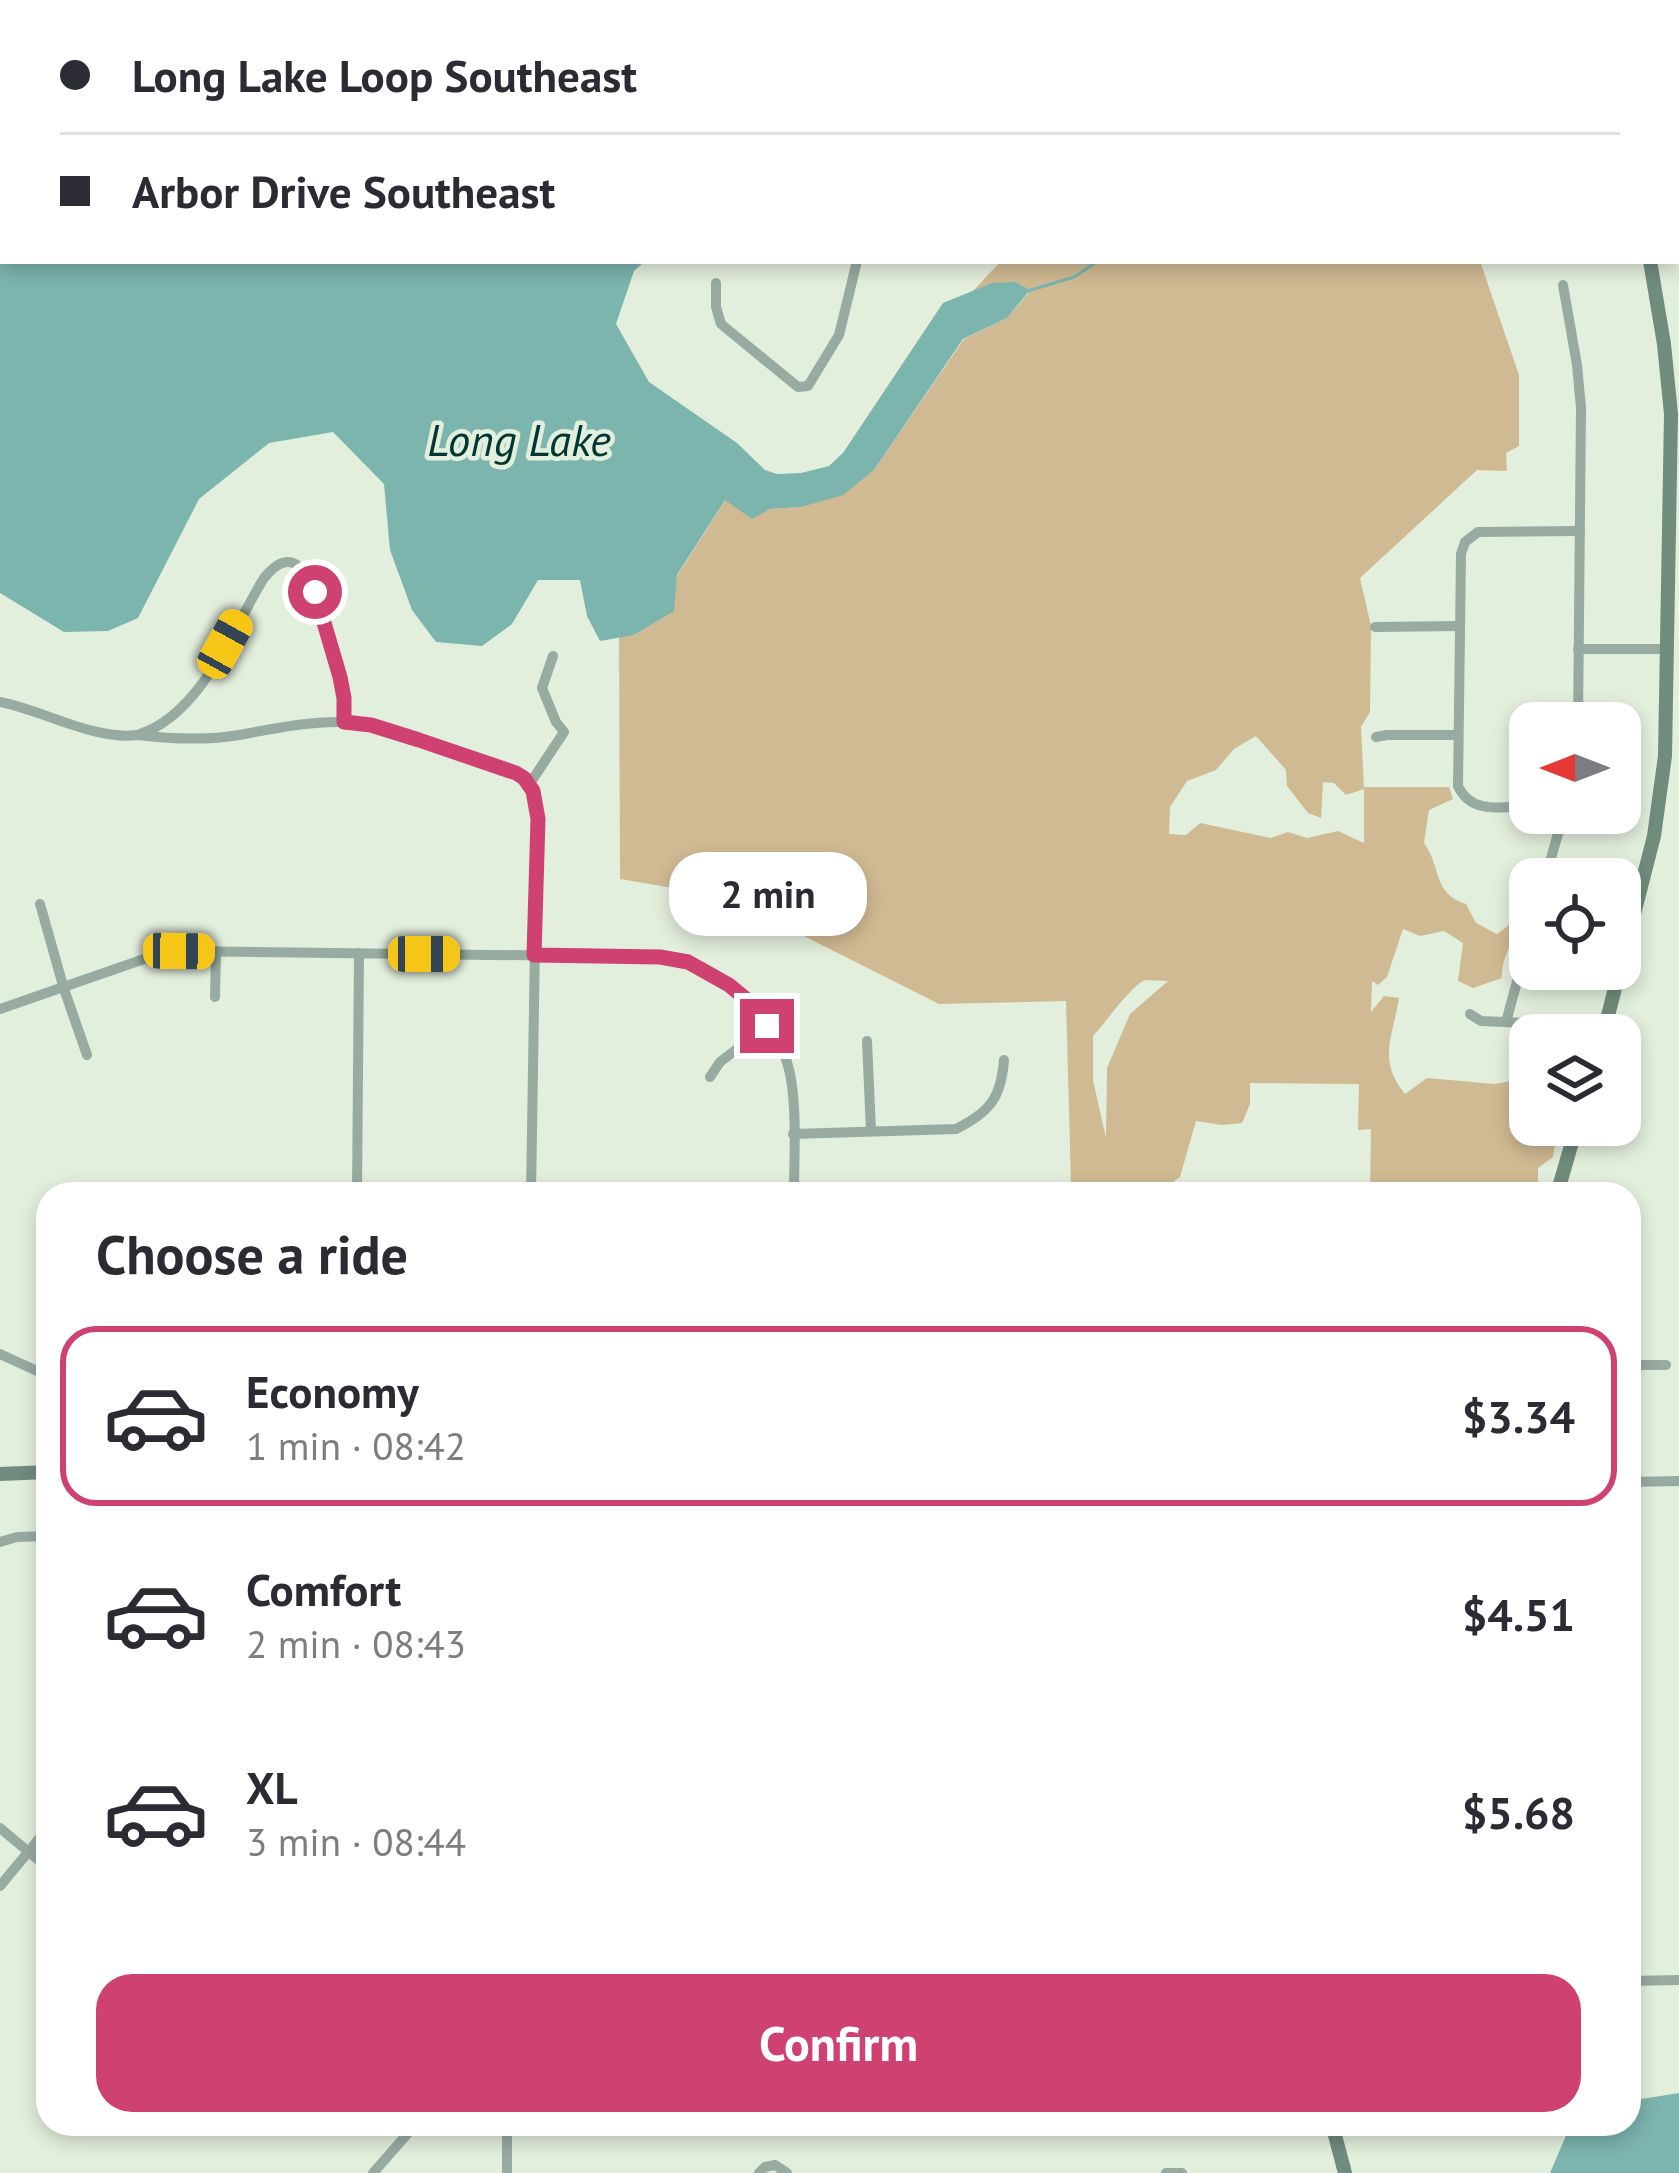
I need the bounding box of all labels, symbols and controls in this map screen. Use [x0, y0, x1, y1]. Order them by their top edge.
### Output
text: Long Lake Loop Southeast [132, 46, 637, 104]
text: Arbor Drive Southeast [132, 162, 555, 220]
water label: Long Lake [427, 410, 611, 468]
route start [288, 565, 342, 619]
car [192, 604, 258, 684]
north arrow [1509, 702, 1641, 834]
map controls [1509, 702, 1641, 1146]
callout: 2 min [668, 852, 866, 936]
button: locate [1509, 858, 1641, 990]
text: 2 min [720, 868, 816, 919]
car [143, 932, 215, 970]
car [388, 936, 460, 972]
route end [740, 999, 794, 1053]
button: layers [1509, 1014, 1641, 1146]
text: Choose a ride [96, 1219, 408, 1289]
icon: car [102, 1362, 210, 1470]
text: Economy [246, 1362, 419, 1420]
text: $3.34 [1462, 1387, 1575, 1445]
text: 1 min · 08:42 [246, 1420, 466, 1471]
icon: car [102, 1560, 210, 1668]
text: Comfort [246, 1560, 401, 1618]
text: $4.51 [1462, 1585, 1575, 1643]
text: 2 min · 08:43 [246, 1618, 466, 1669]
icon: car [102, 1758, 210, 1866]
text: XL [246, 1758, 298, 1816]
text: $5.68 [1462, 1783, 1575, 1841]
text: 3 min · 08:44 [246, 1816, 466, 1867]
button: Confirm [96, 1974, 1581, 2112]

